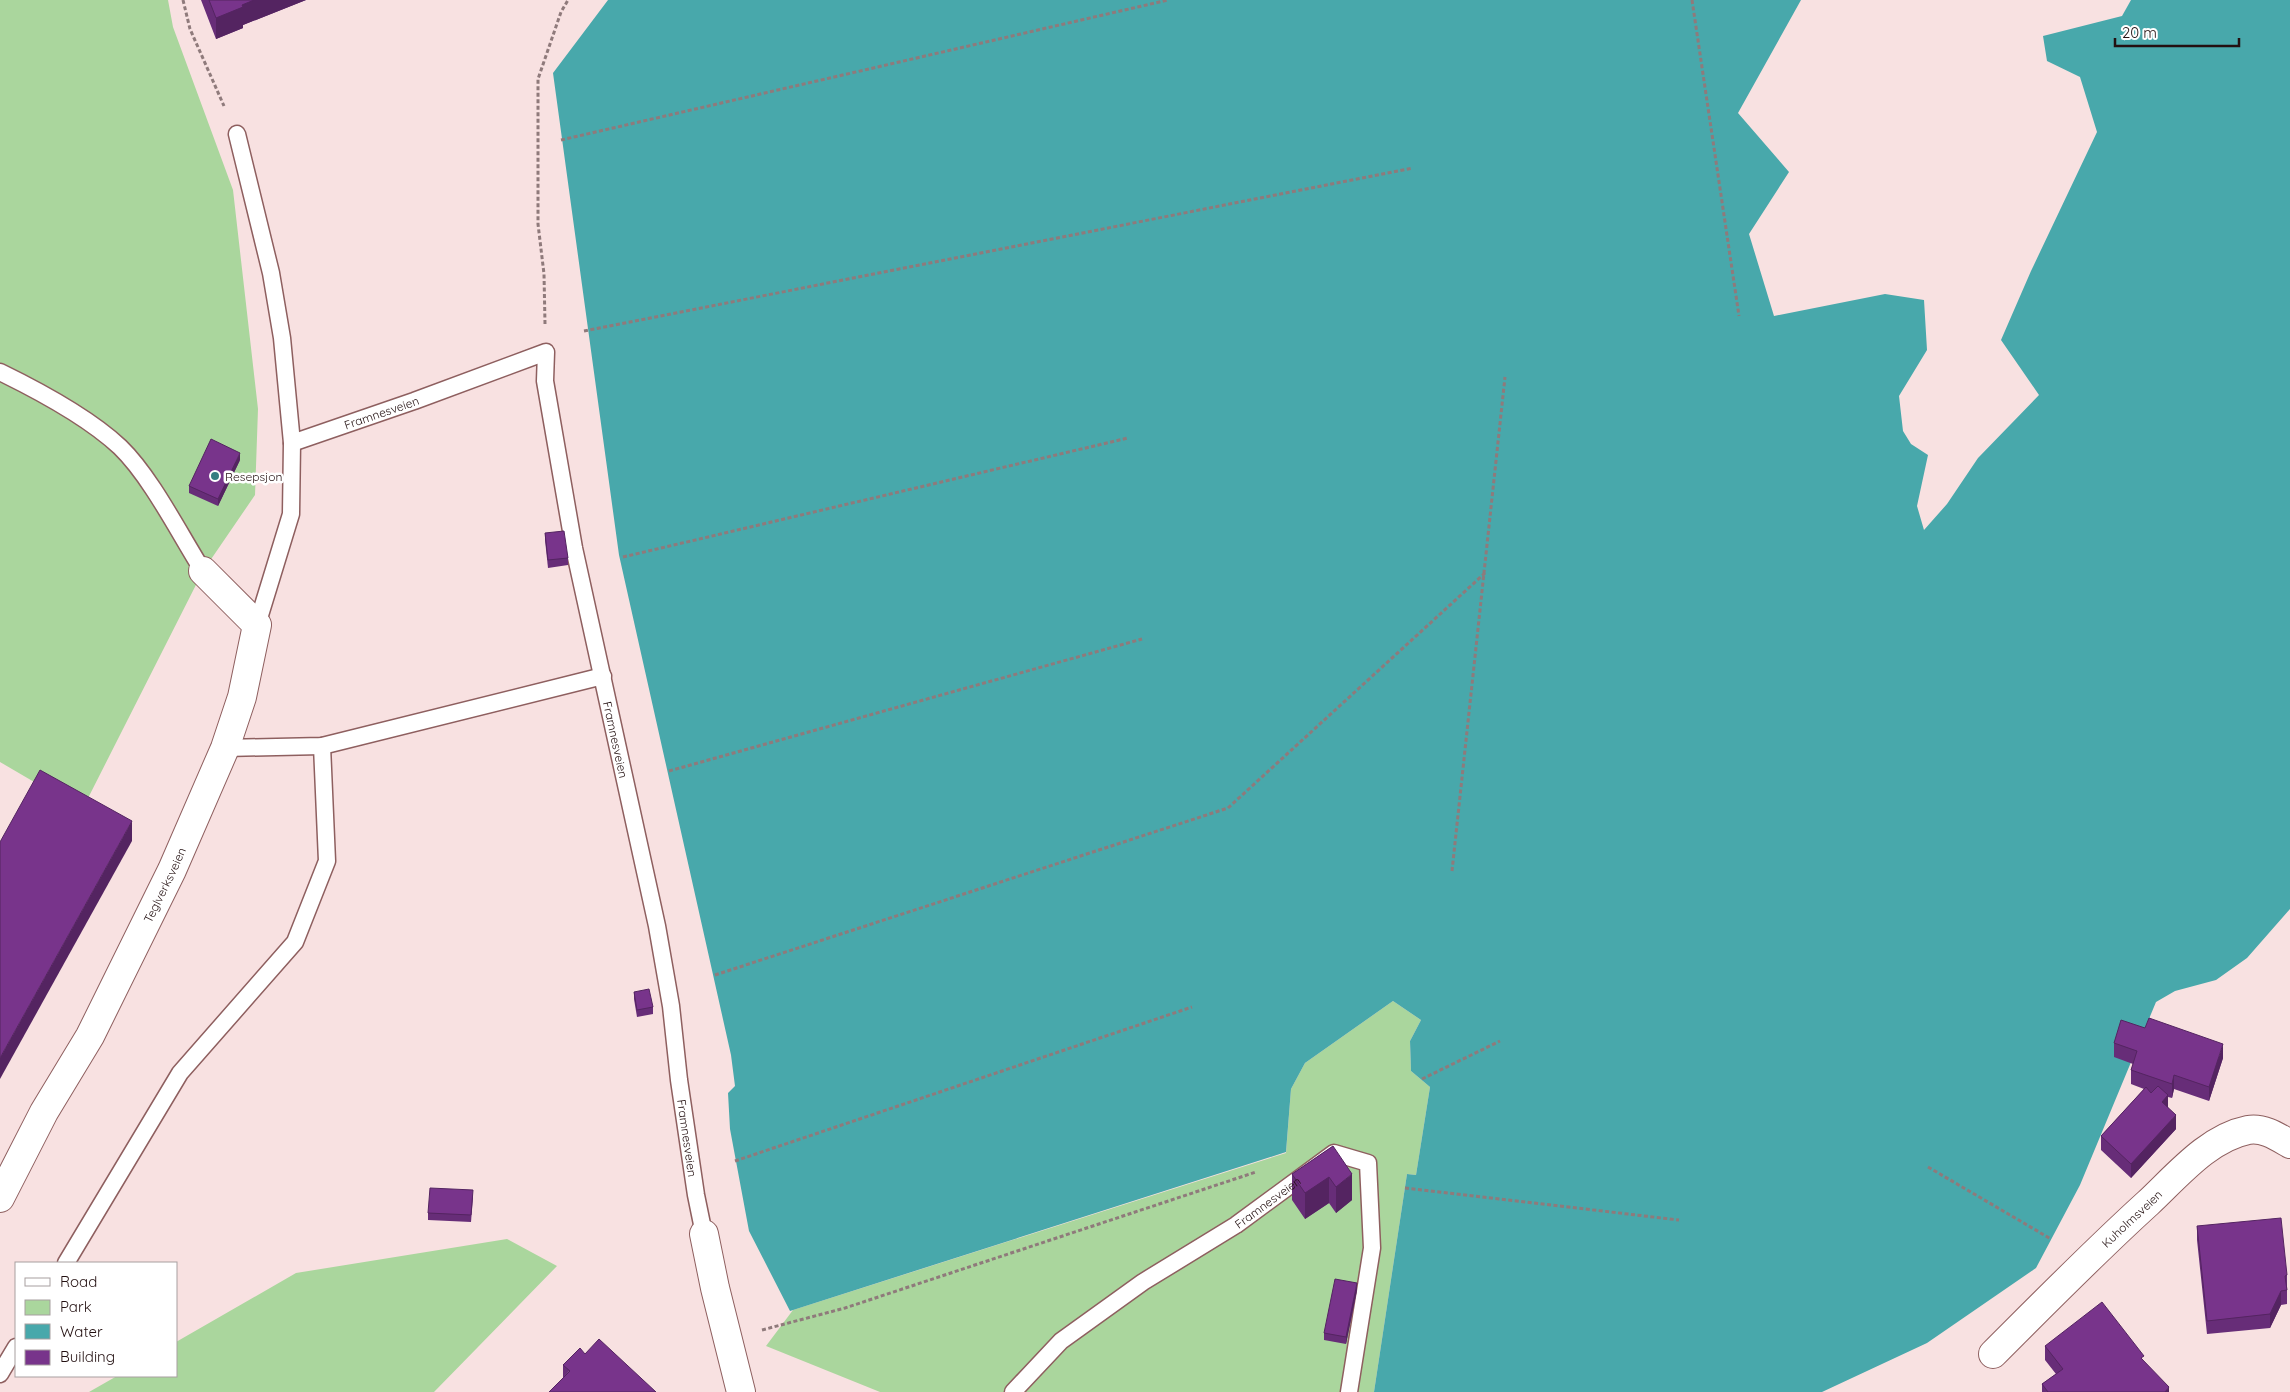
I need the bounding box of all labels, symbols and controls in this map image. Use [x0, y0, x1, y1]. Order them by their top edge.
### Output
scale bar [2115, 15, 2239, 47]
text: 20 m [2122, 23, 2157, 42]
street label: Framnesveien [342, 392, 421, 432]
place label: Resepsjon [225, 469, 283, 484]
marker: Resepsjon [209, 470, 221, 482]
street label: Framnesveien [600, 700, 632, 779]
street label: Teglverksveien [140, 845, 189, 925]
street label: Framnesveien [674, 1098, 701, 1178]
street label: Framnesveien [1231, 1173, 1303, 1231]
street label: Kuholmsveien [2098, 1186, 2165, 1250]
legend [15, 1262, 178, 1377]
text: Road [60, 1272, 97, 1291]
text: Park [60, 1297, 92, 1316]
text: Water [60, 1322, 103, 1341]
text: Building [60, 1347, 115, 1366]

